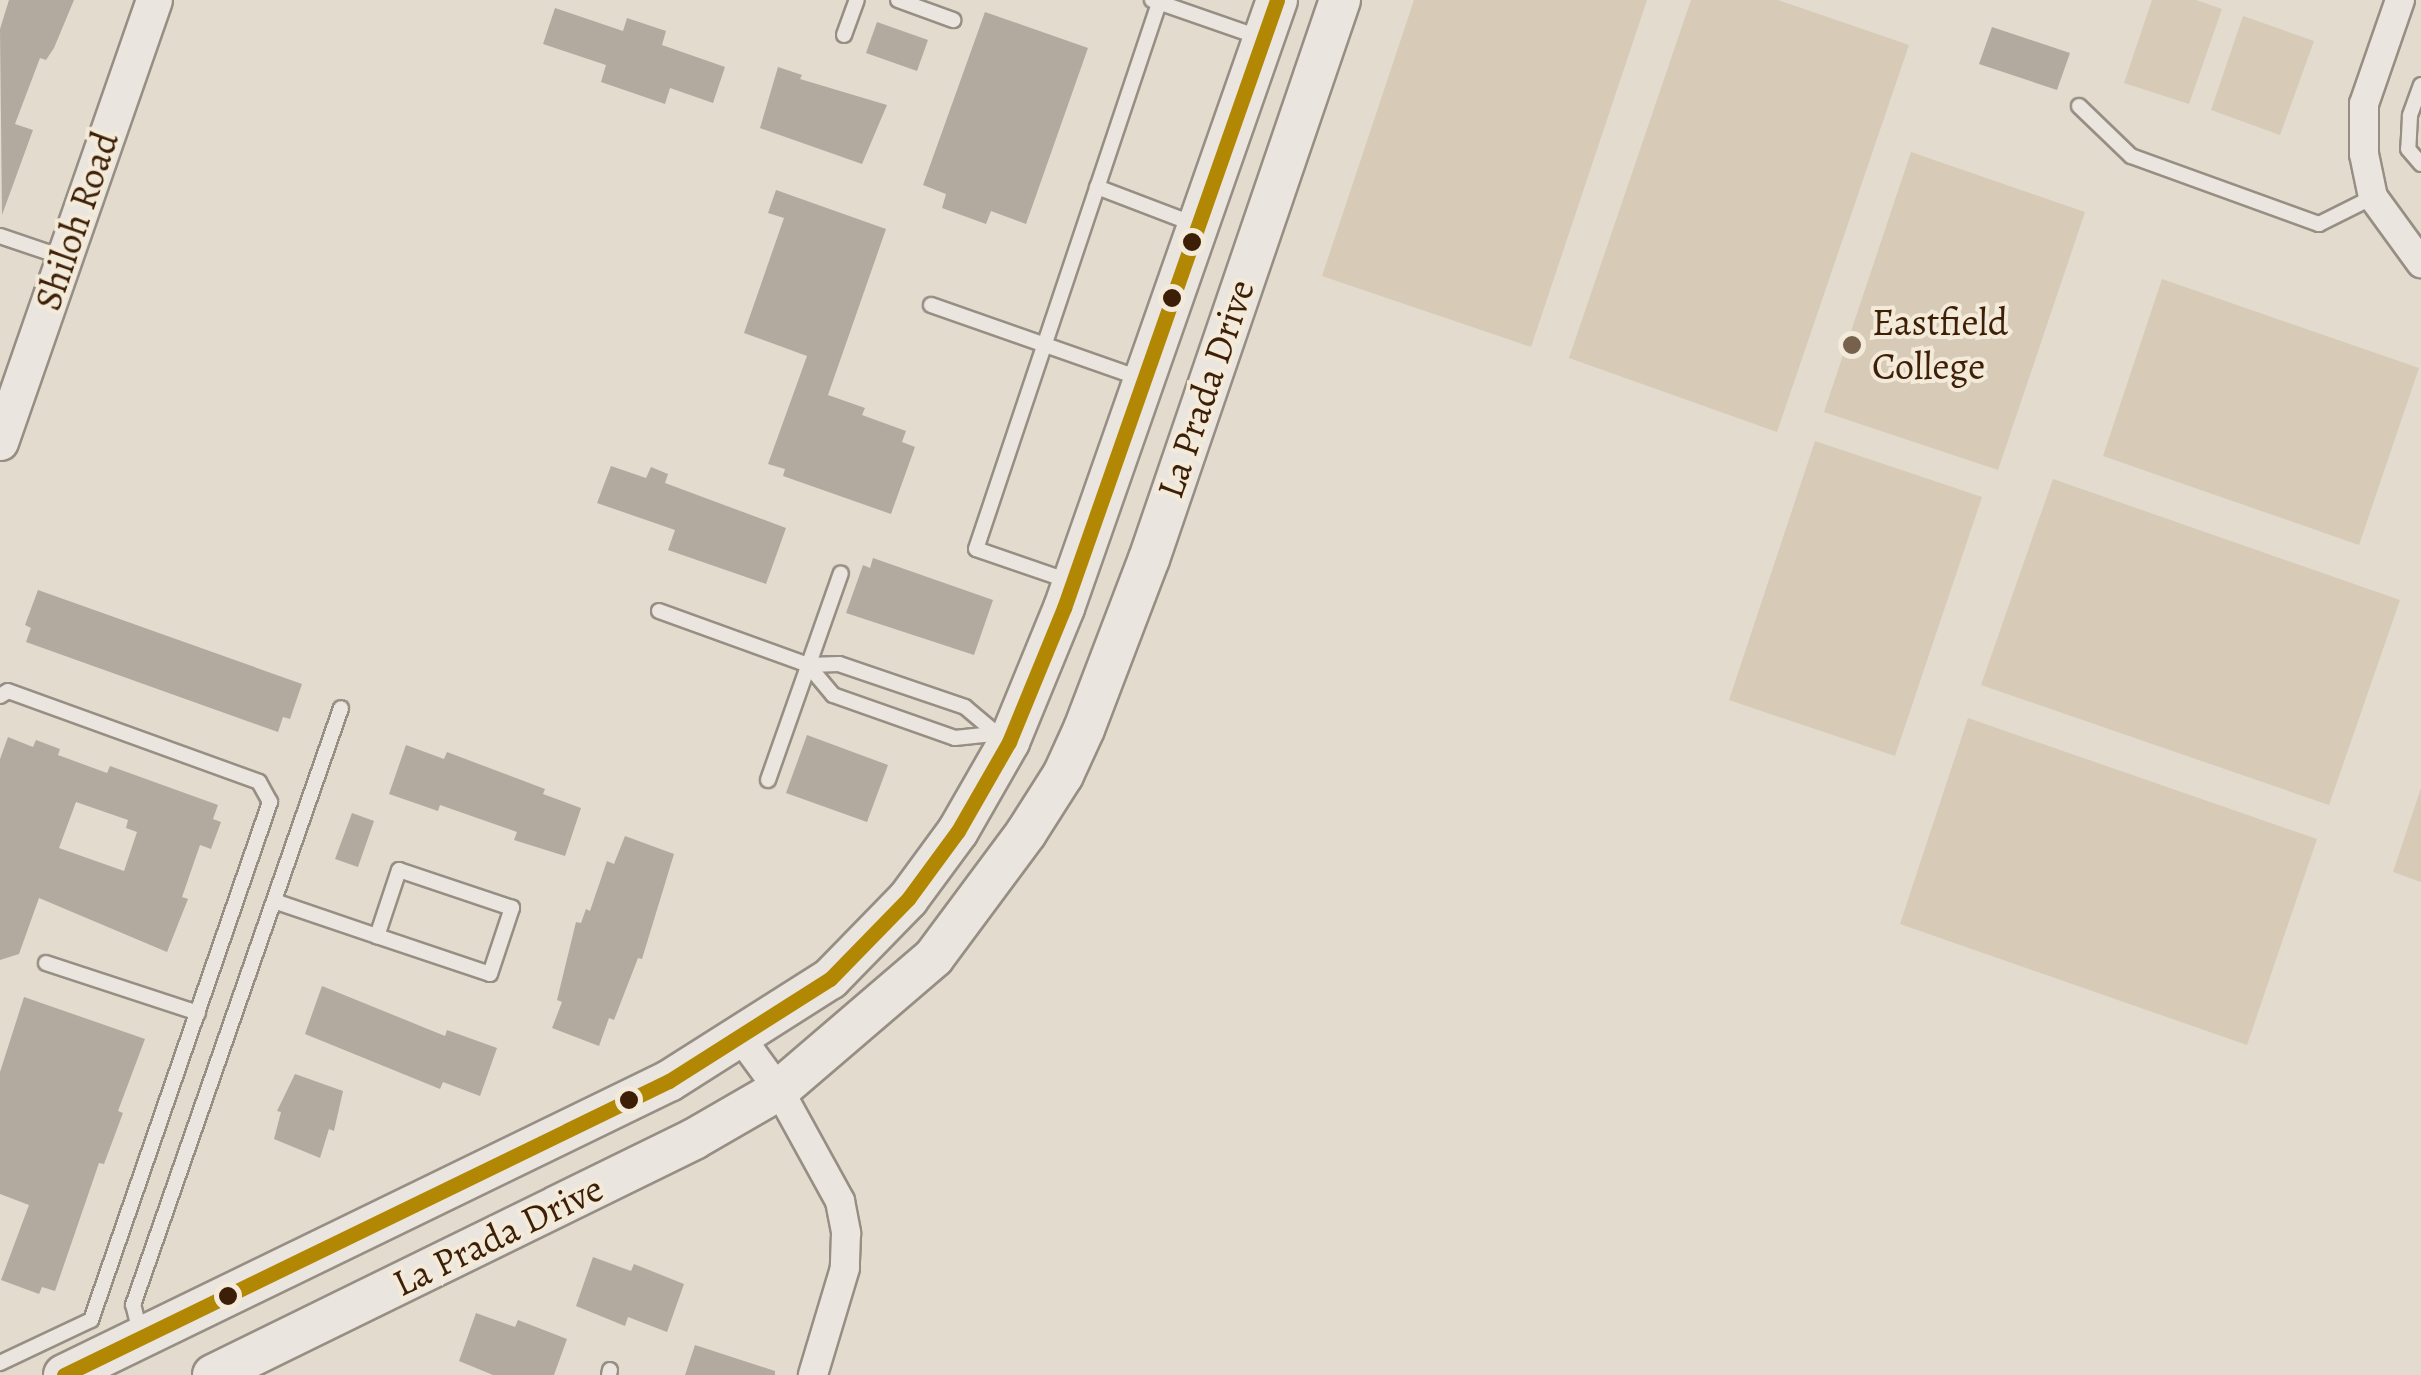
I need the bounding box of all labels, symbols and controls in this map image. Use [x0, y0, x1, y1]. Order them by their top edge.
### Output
street label: Shiloh Road [25, 126, 129, 316]
unlabelled marker [1182, 232, 1202, 252]
street label: La Prada Drive [1147, 274, 1265, 504]
unlabelled marker [1162, 288, 1182, 308]
place label: Eastfield College [1872, 300, 2008, 389]
marker: Eastfield College [1841, 334, 1863, 356]
unlabelled marker [619, 1090, 639, 1110]
street label: La Prada Drive [386, 1166, 610, 1306]
unlabelled marker [218, 1286, 238, 1306]

